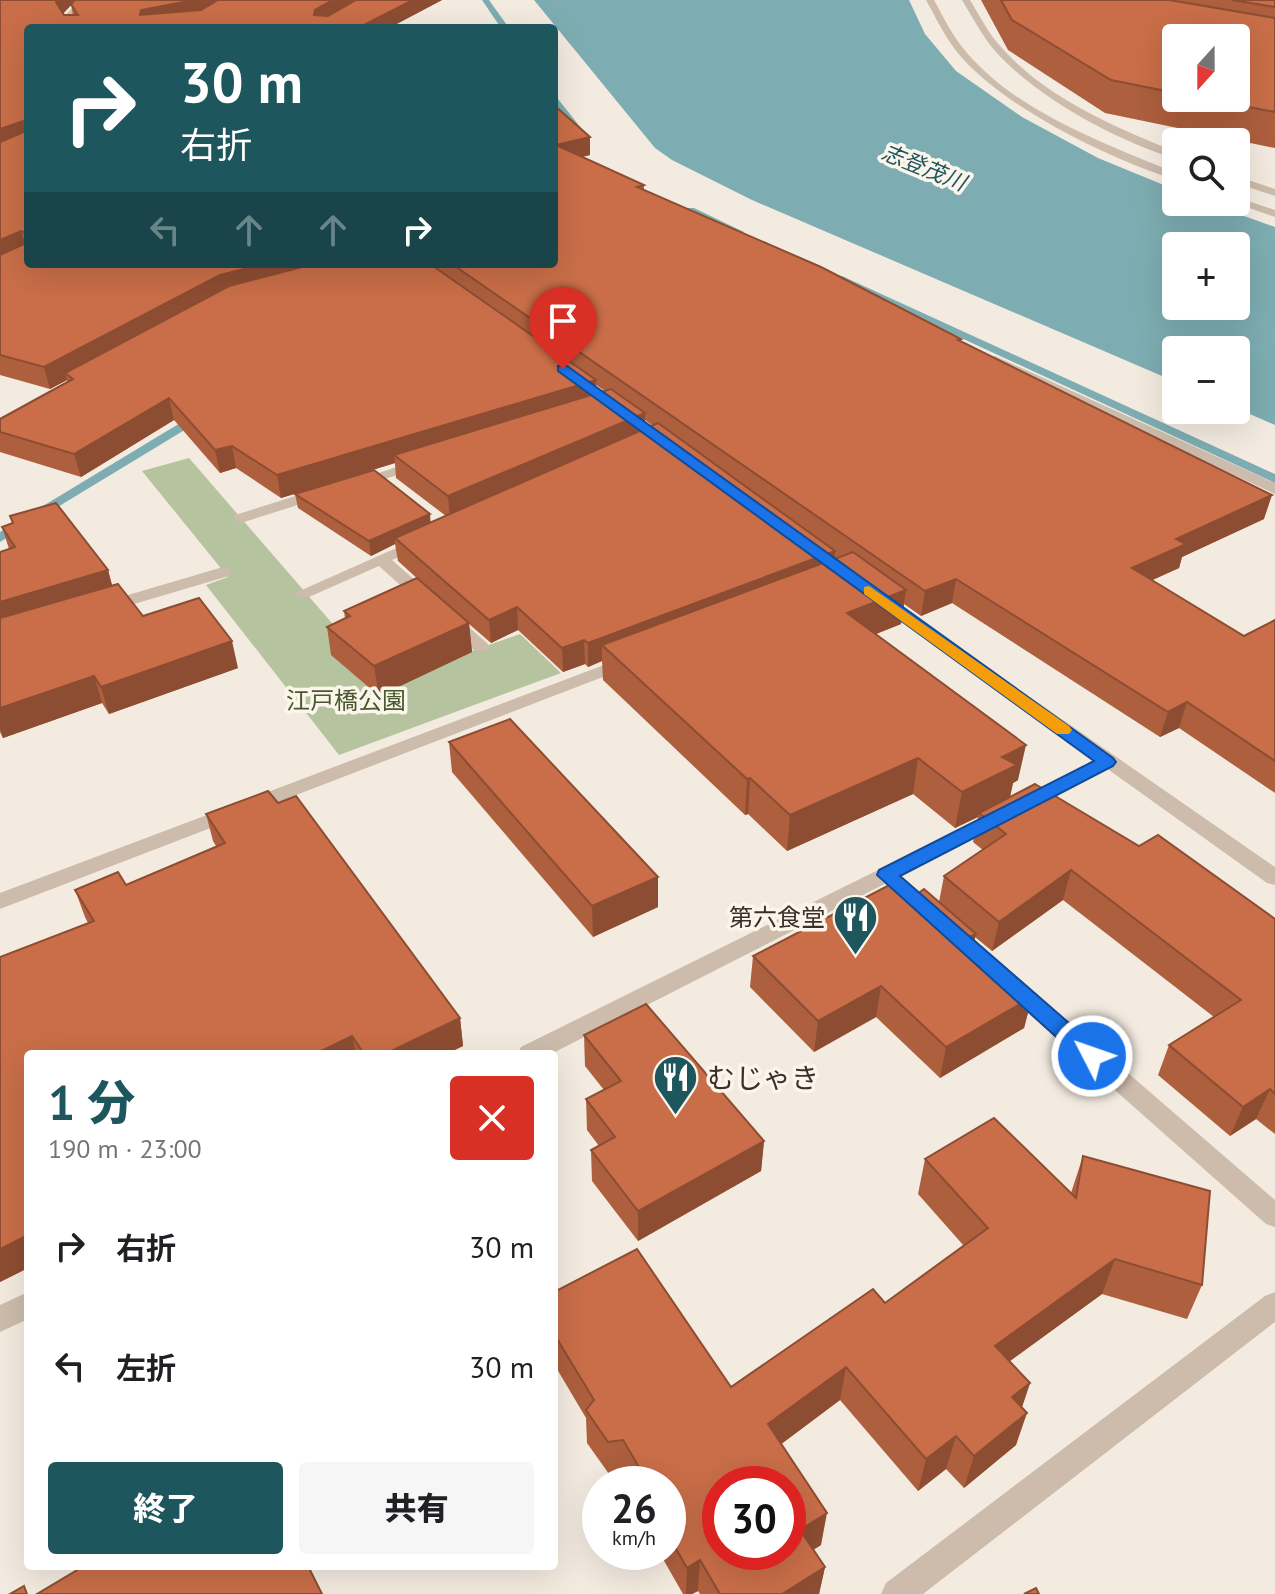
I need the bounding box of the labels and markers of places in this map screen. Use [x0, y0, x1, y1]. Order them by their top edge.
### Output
pin [529, 287, 597, 369]
restaurant icon: 第六食堂 [832, 893, 880, 956]
place label: 第六食堂 [729, 902, 825, 933]
restaurant icon: むじゃき [652, 1053, 700, 1116]
place label: むじゃき [707, 1059, 819, 1096]

